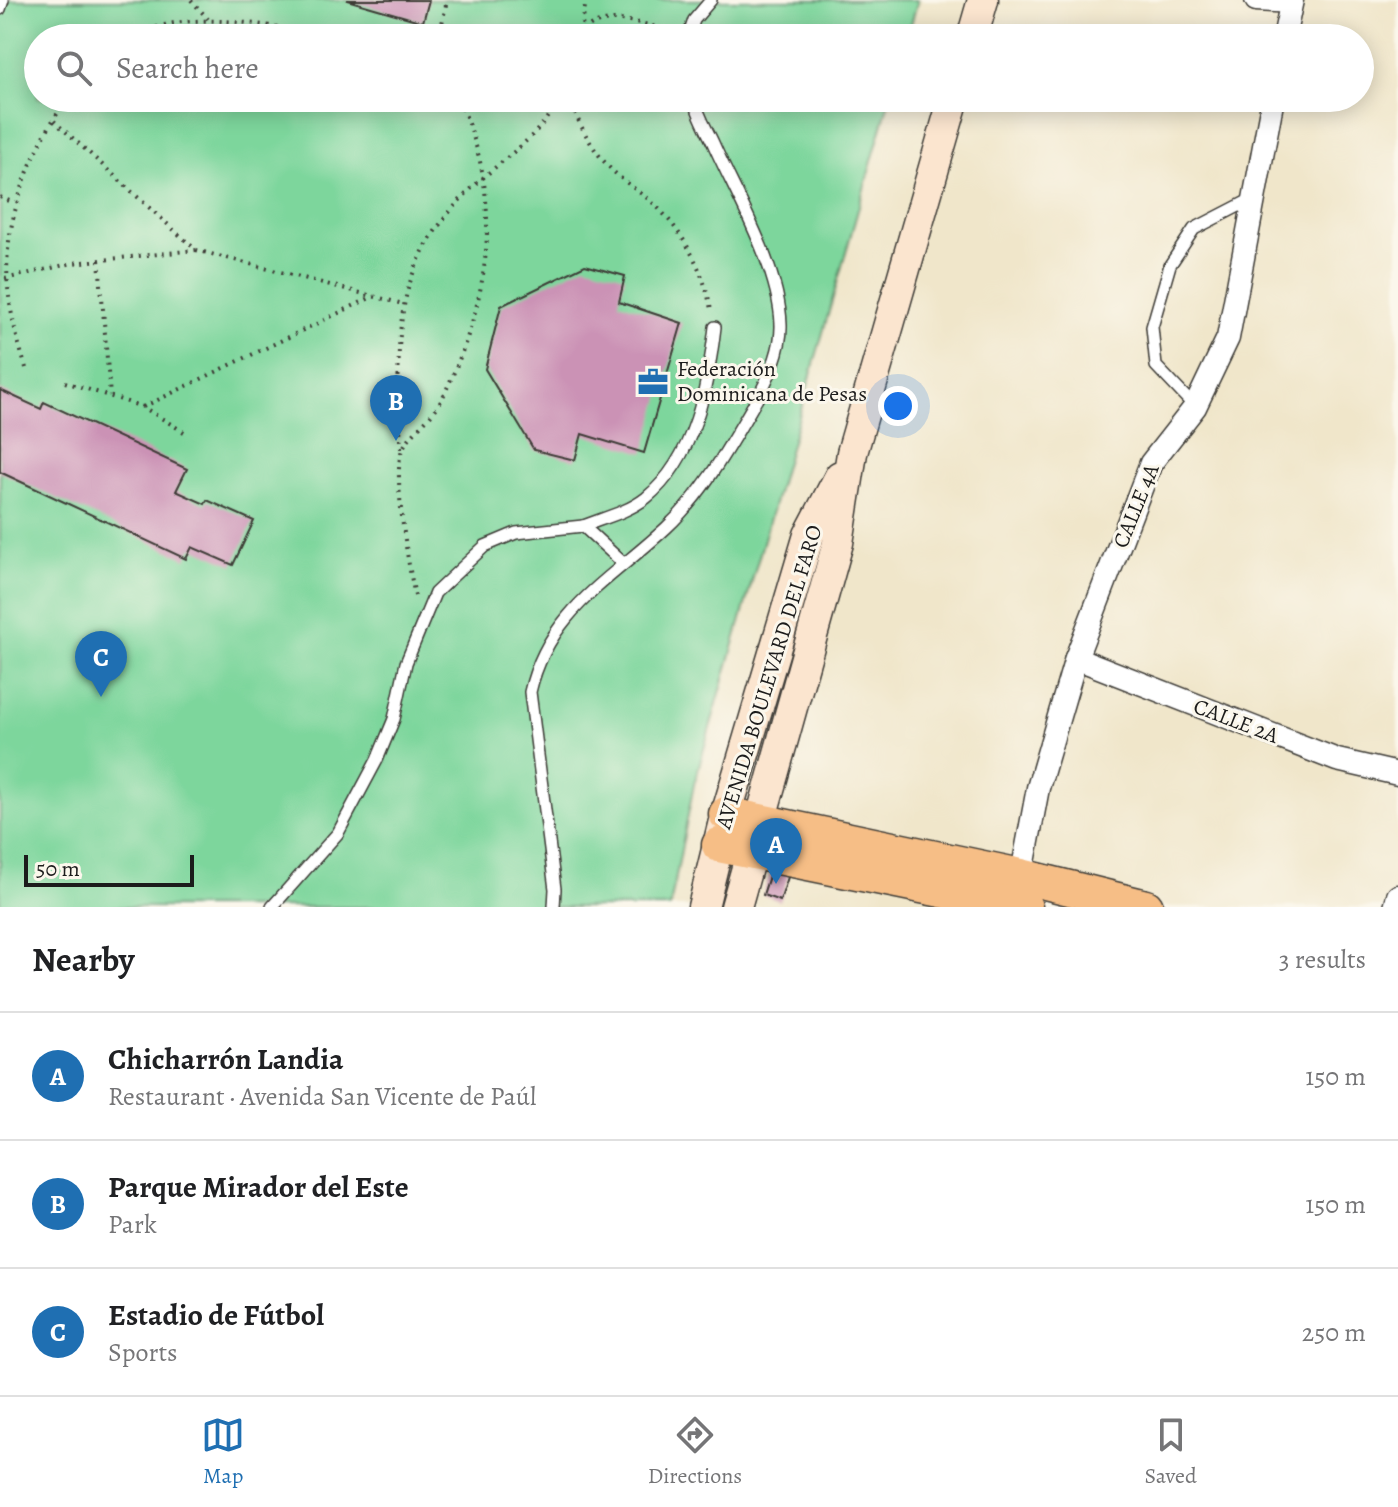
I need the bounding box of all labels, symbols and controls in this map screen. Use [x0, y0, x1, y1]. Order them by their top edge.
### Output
search box [24, 24, 1374, 112]
icon: search [52, 46, 96, 90]
text: Search here [116, 48, 259, 88]
place label: Federación Dominicana de Pesas [677, 354, 867, 409]
office icon: Federación Dominicana de Pesas [636, 365, 670, 399]
pin: B [370, 375, 422, 441]
your location [878, 386, 918, 426]
street label: CALLE 4A [1106, 458, 1167, 553]
street label: AVENIDA BOULEVARD DEL FARO [708, 521, 830, 834]
pin: C [75, 631, 127, 697]
street label: CALLE 2A [1189, 691, 1284, 751]
pin: A [750, 818, 802, 884]
scale bar [24, 851, 194, 887]
text: 50 m [36, 854, 80, 884]
text: Nearby [32, 936, 135, 983]
text: 3 results [1279, 942, 1366, 977]
text: Chicharrón Landia [108, 1039, 343, 1079]
text: A [50, 1059, 66, 1094]
text: 150 m [1305, 1059, 1366, 1094]
text: Restaurant · Avenida San Vicente de Paúl [108, 1079, 536, 1114]
text: Parque Mirador del Este [108, 1167, 409, 1207]
text: B [50, 1187, 66, 1222]
text: 150 m [1305, 1187, 1366, 1222]
text: Park [108, 1207, 157, 1242]
text: Estadio de Fútbol [108, 1295, 324, 1335]
text: C [50, 1315, 66, 1350]
text: 250 m [1302, 1315, 1366, 1350]
text: Sports [108, 1335, 177, 1370]
tab: Map [201, 1413, 245, 1491]
tab: Directions [648, 1413, 742, 1491]
tab: Saved [1145, 1413, 1197, 1491]

